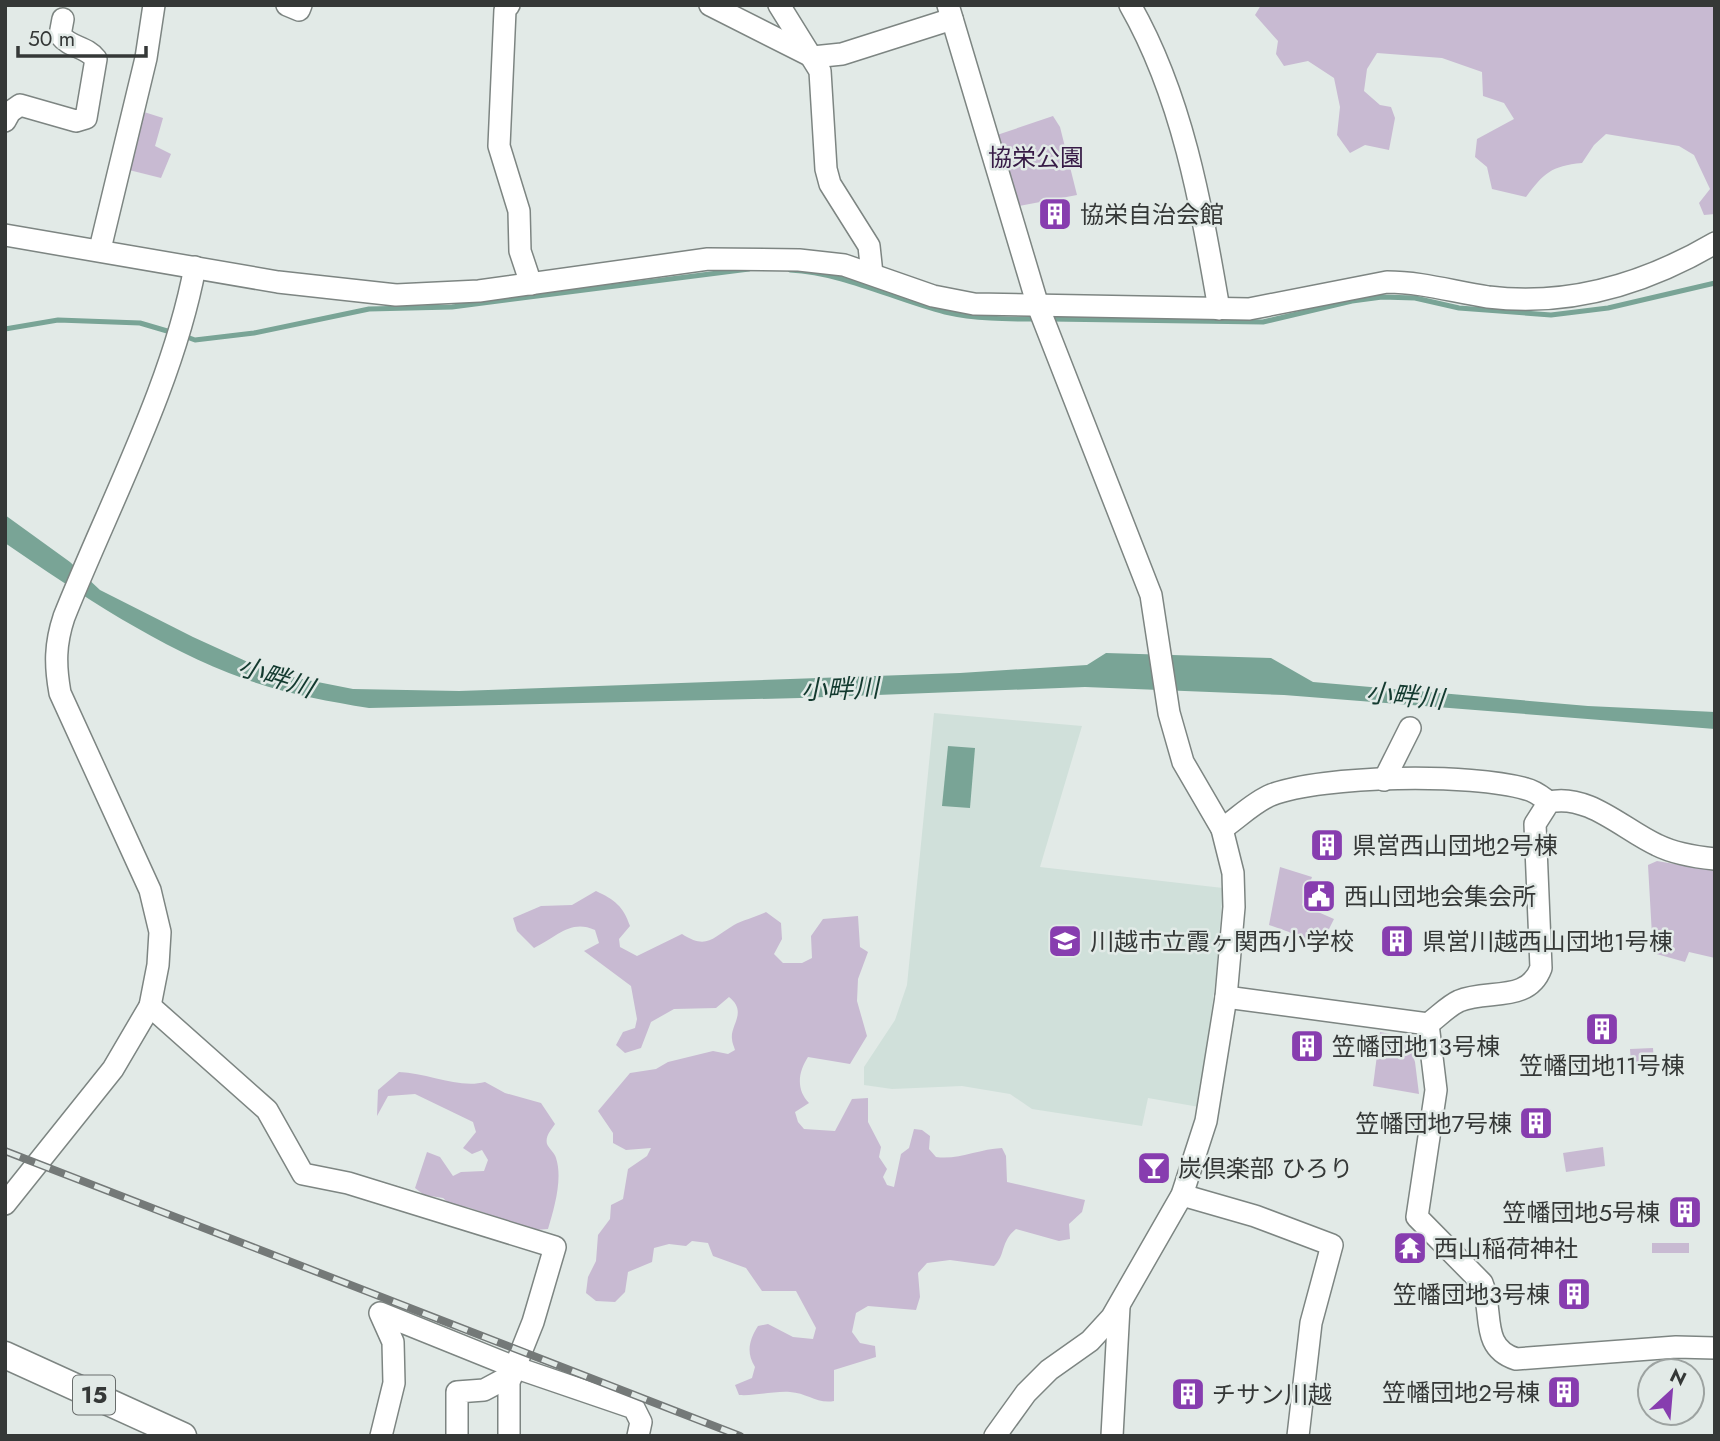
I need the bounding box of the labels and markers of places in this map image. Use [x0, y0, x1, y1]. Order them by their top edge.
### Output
building icon: 協栄自治会館 [1036, 195, 1074, 233]
place label: 協栄自治会館 [1080, 197, 1224, 232]
building icon: 県営西山団地2号棟 [1308, 826, 1346, 864]
place label: 県営西山団地2号棟 [1352, 828, 1558, 863]
public building icon: 西山団地会集会所 [1300, 877, 1338, 915]
place label: 西山団地会集会所 [1344, 879, 1536, 914]
school or university icon: 川越市立霞ヶ関西小学校 [1046, 922, 1084, 960]
building icon: 県営川越西山団地1号棟 [1378, 922, 1416, 960]
place label: 川越市立霞ヶ関西小学校 [1090, 924, 1354, 959]
place label: 県営川越西山団地1号棟 [1422, 924, 1673, 959]
building icon: 笠幡団地11号棟 [1583, 1010, 1621, 1048]
building icon: 笠幡団地13号棟 [1288, 1027, 1326, 1065]
place label: 笠幡団地13号棟 [1332, 1029, 1500, 1064]
place label: 笠幡団地11号棟 [1519, 1048, 1685, 1083]
building icon: 笠幡団地7号棟 [1517, 1104, 1555, 1142]
place label: 笠幡団地7号棟 [1355, 1106, 1512, 1141]
bar icon: 炭倶楽部 ひろり [1135, 1149, 1173, 1187]
place label: 炭倶楽部 ひろり [1178, 1151, 1353, 1186]
building icon: 笠幡団地5号棟 [1666, 1193, 1704, 1231]
place label: 笠幡団地5号棟 [1502, 1195, 1660, 1230]
temple icon: 西山稲荷神社 [1391, 1229, 1429, 1267]
place label: 西山稲荷神社 [1434, 1231, 1578, 1266]
building icon: 笠幡団地3号棟 [1555, 1275, 1593, 1313]
place label: 笠幡団地3号棟 [1393, 1277, 1550, 1312]
building icon: 笠幡団地2号棟 [1545, 1373, 1583, 1411]
building icon: チサン川越 [1169, 1375, 1207, 1413]
place label: 笠幡団地2号棟 [1382, 1375, 1540, 1410]
place label: チサン川越 [1212, 1377, 1332, 1412]

